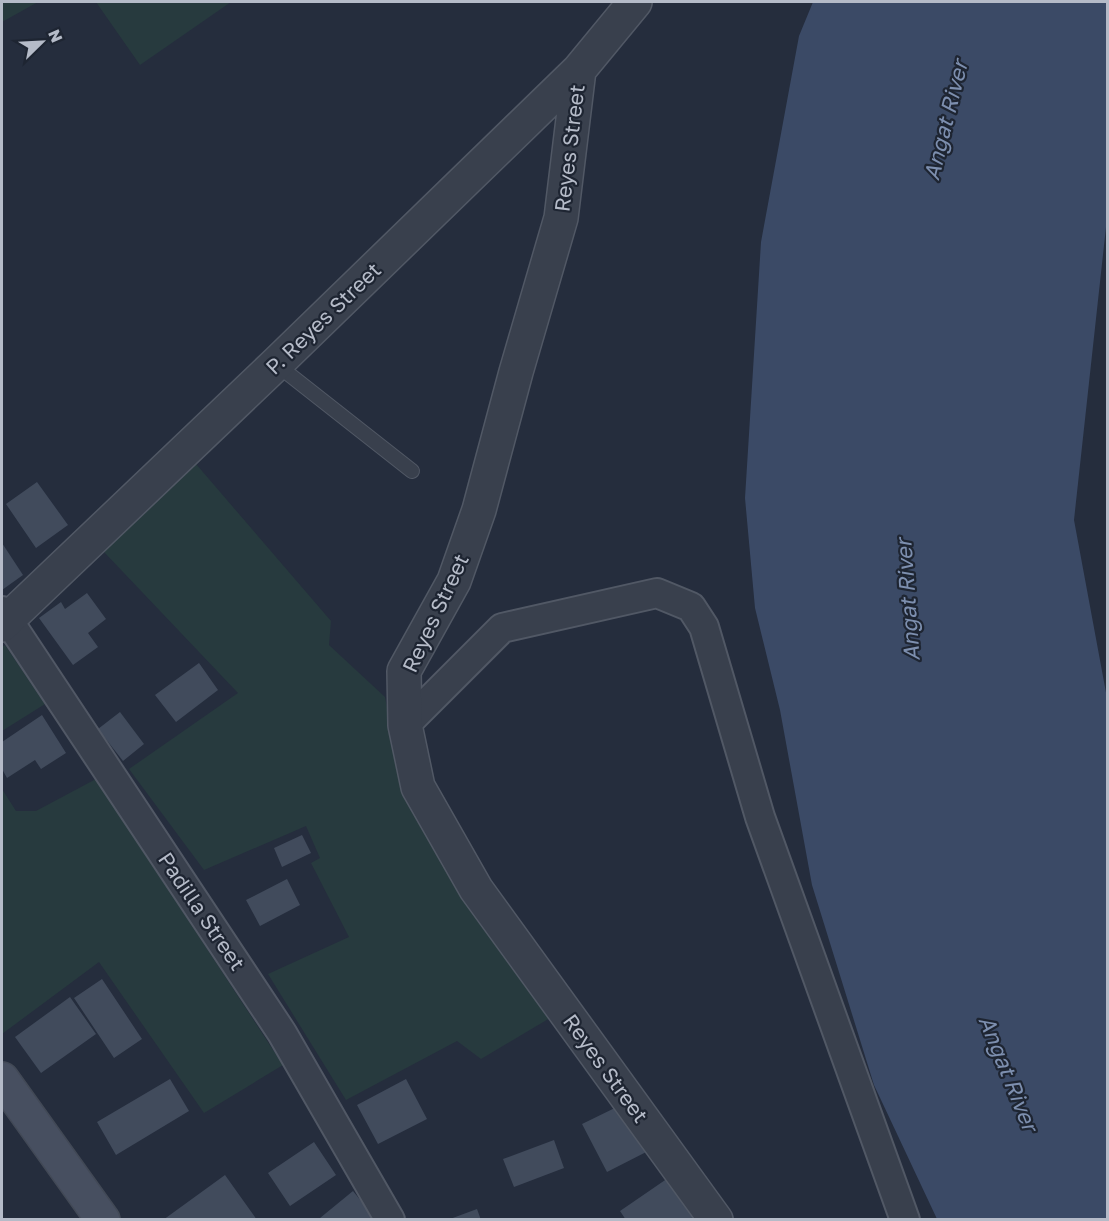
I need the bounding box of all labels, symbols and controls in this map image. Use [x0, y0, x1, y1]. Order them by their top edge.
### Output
north arrow [12, 12, 72, 72]
text: N [44, 26, 67, 46]
water label: Angat River [917, 54, 974, 183]
street label: Reyes Street [548, 83, 590, 213]
street label: P. Reyes Street [260, 256, 386, 380]
water label: Angat River [889, 535, 925, 662]
street label: Reyes Street [396, 550, 474, 676]
street label: Padilla Street [153, 847, 251, 975]
street label: Reyes Street [558, 1009, 654, 1127]
water label: Angat River [974, 1011, 1046, 1138]

